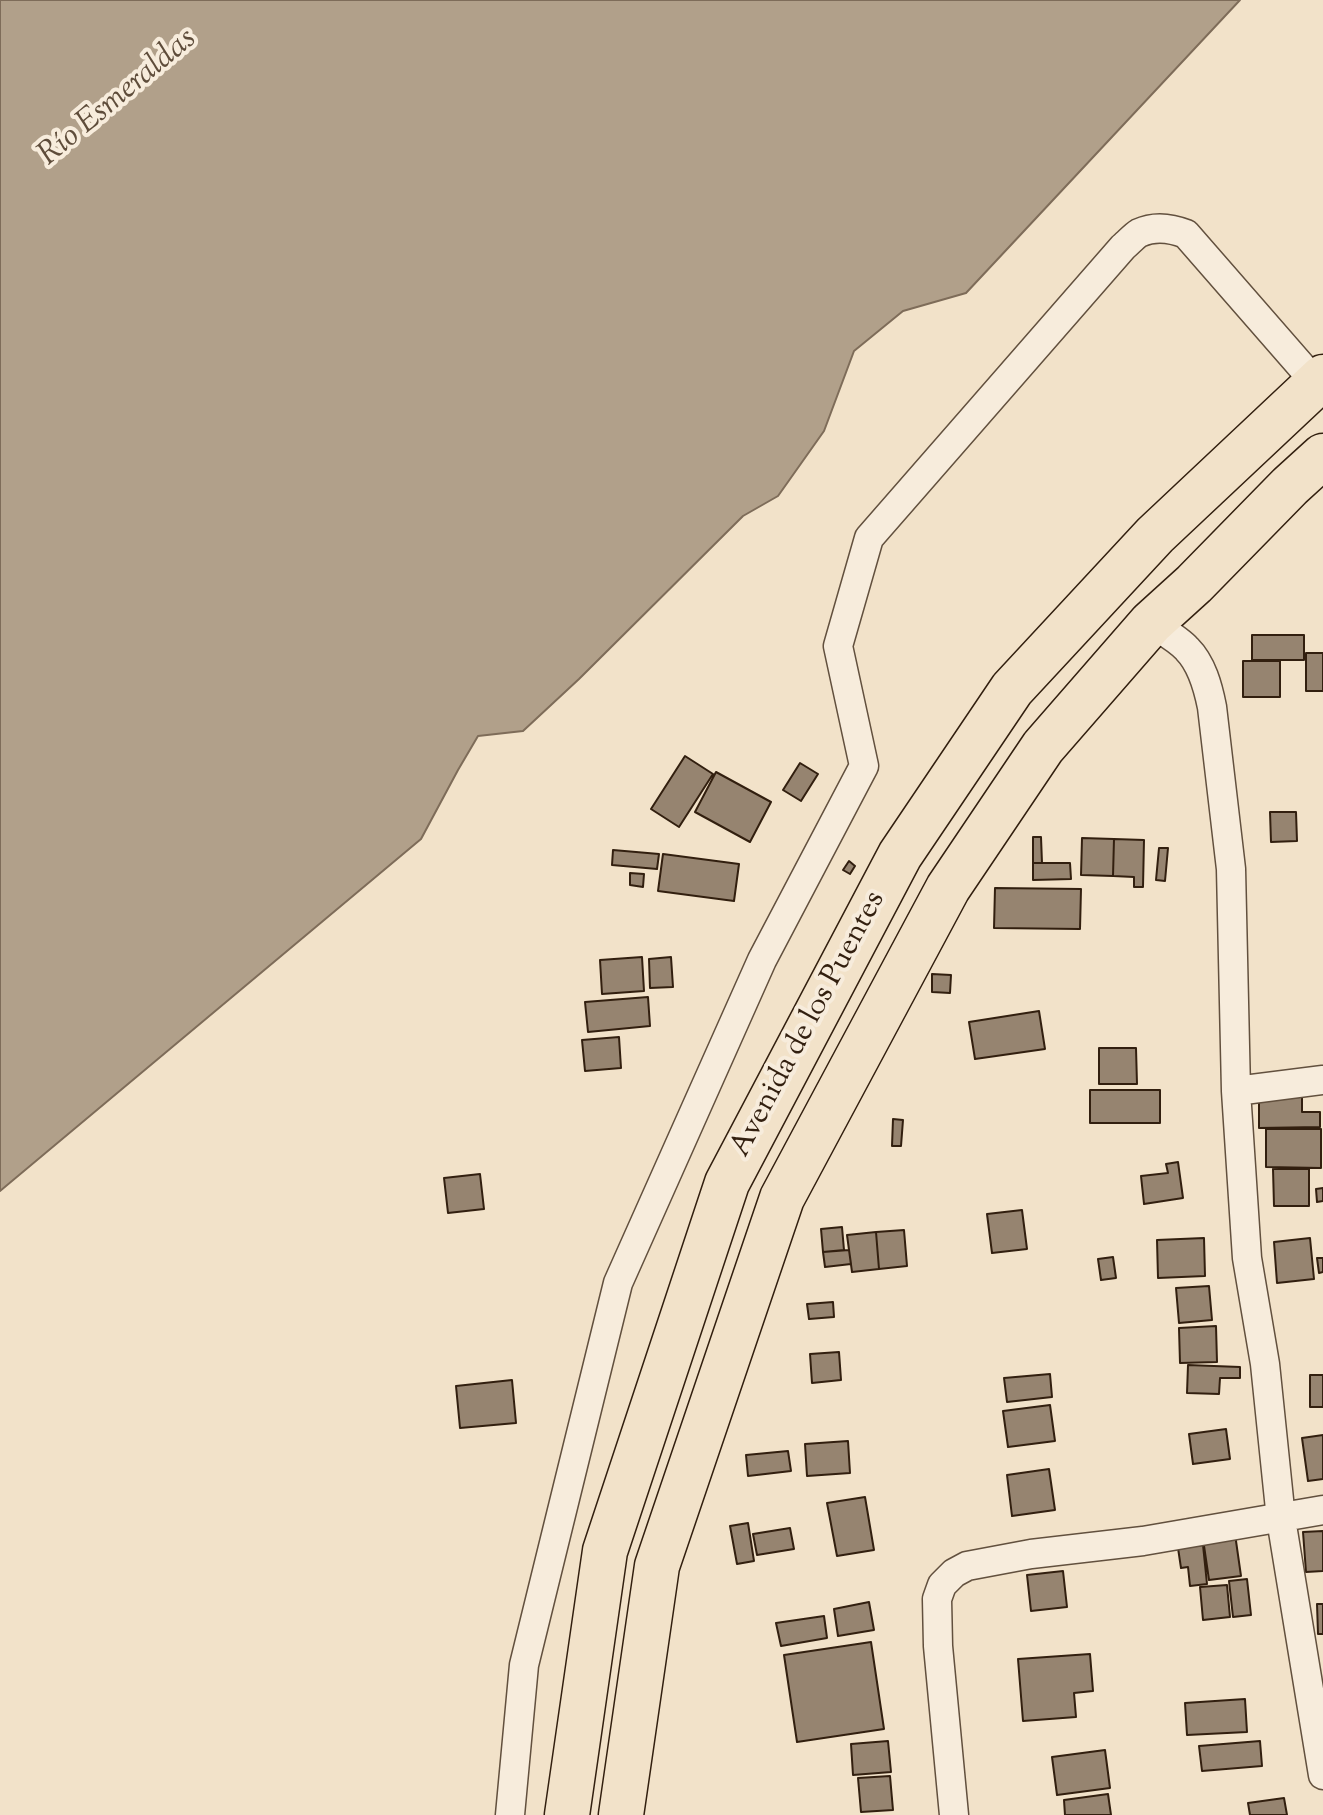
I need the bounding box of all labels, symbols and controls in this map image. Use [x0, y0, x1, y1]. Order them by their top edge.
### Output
water label: Río Esmeraldas [32, 22, 206, 176]
street label: Avenida de los Puentes [725, 886, 895, 1164]

